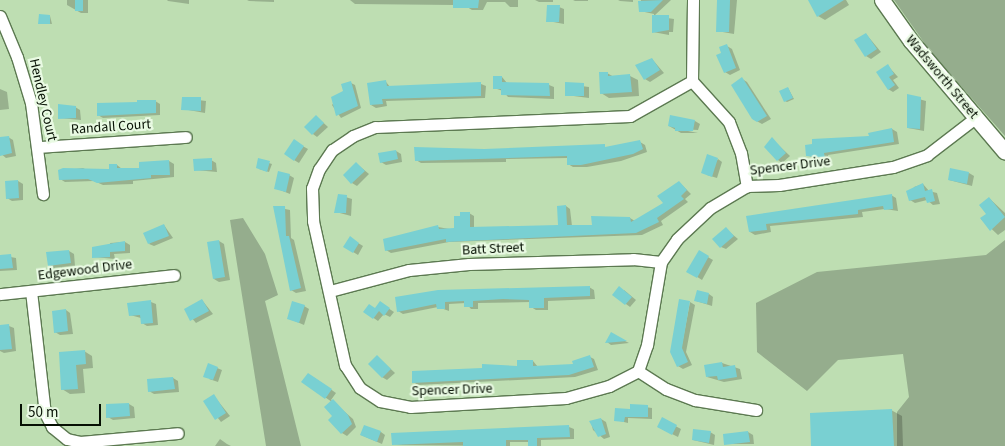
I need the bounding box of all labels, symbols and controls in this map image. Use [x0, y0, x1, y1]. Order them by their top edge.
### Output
street label: Wadsworth Street [902, 32, 982, 122]
street label: Hendley Court [25, 57, 61, 143]
street label: Randall Court [70, 116, 152, 138]
street label: Spencer Drive [749, 153, 831, 179]
street label: Batt Street [462, 239, 524, 259]
street label: Edgewood Drive [37, 256, 133, 284]
street label: Spencer Drive [411, 380, 493, 400]
scale bar [22, 394, 104, 426]
text: 50 m [28, 402, 58, 423]

